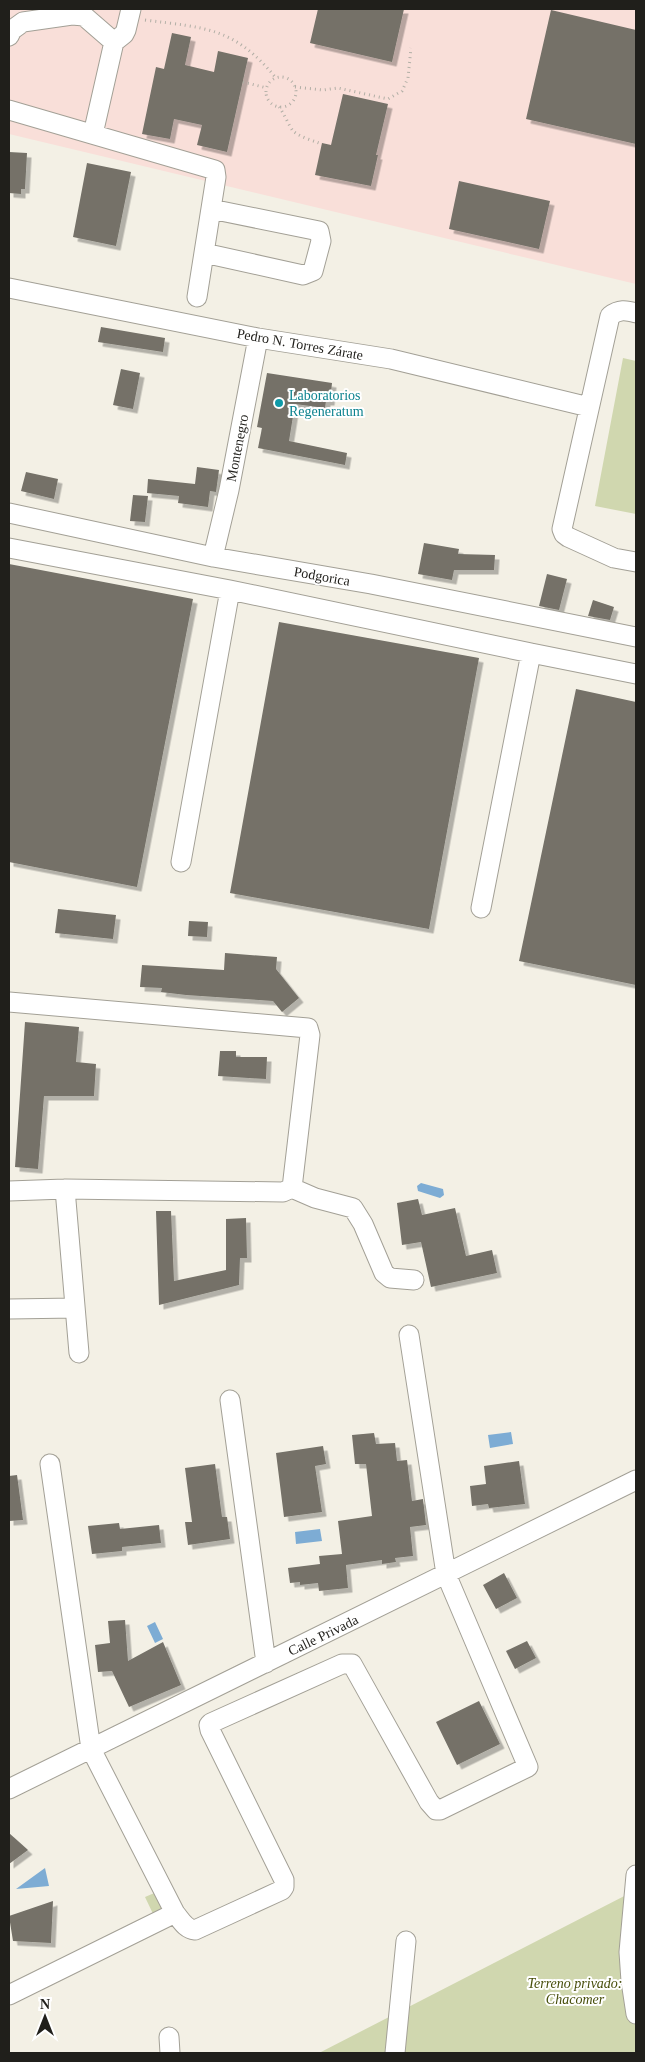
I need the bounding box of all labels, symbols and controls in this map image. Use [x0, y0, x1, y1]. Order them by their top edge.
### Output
street label: Pedro N. Torres Zárate [236, 326, 364, 363]
place label: Laboratorios Regeneratum [289, 388, 364, 419]
marker: Laboratorios Regeneratum [273, 397, 285, 409]
street label: Montenegro [224, 413, 251, 483]
street label: Podgorica [293, 564, 352, 589]
street label: Calle Privada [286, 1612, 361, 1659]
park label: Terreno privado: Chacomer [527, 1976, 623, 2007]
north arrow [20, 1992, 70, 2042]
text: N [40, 1997, 50, 2012]

